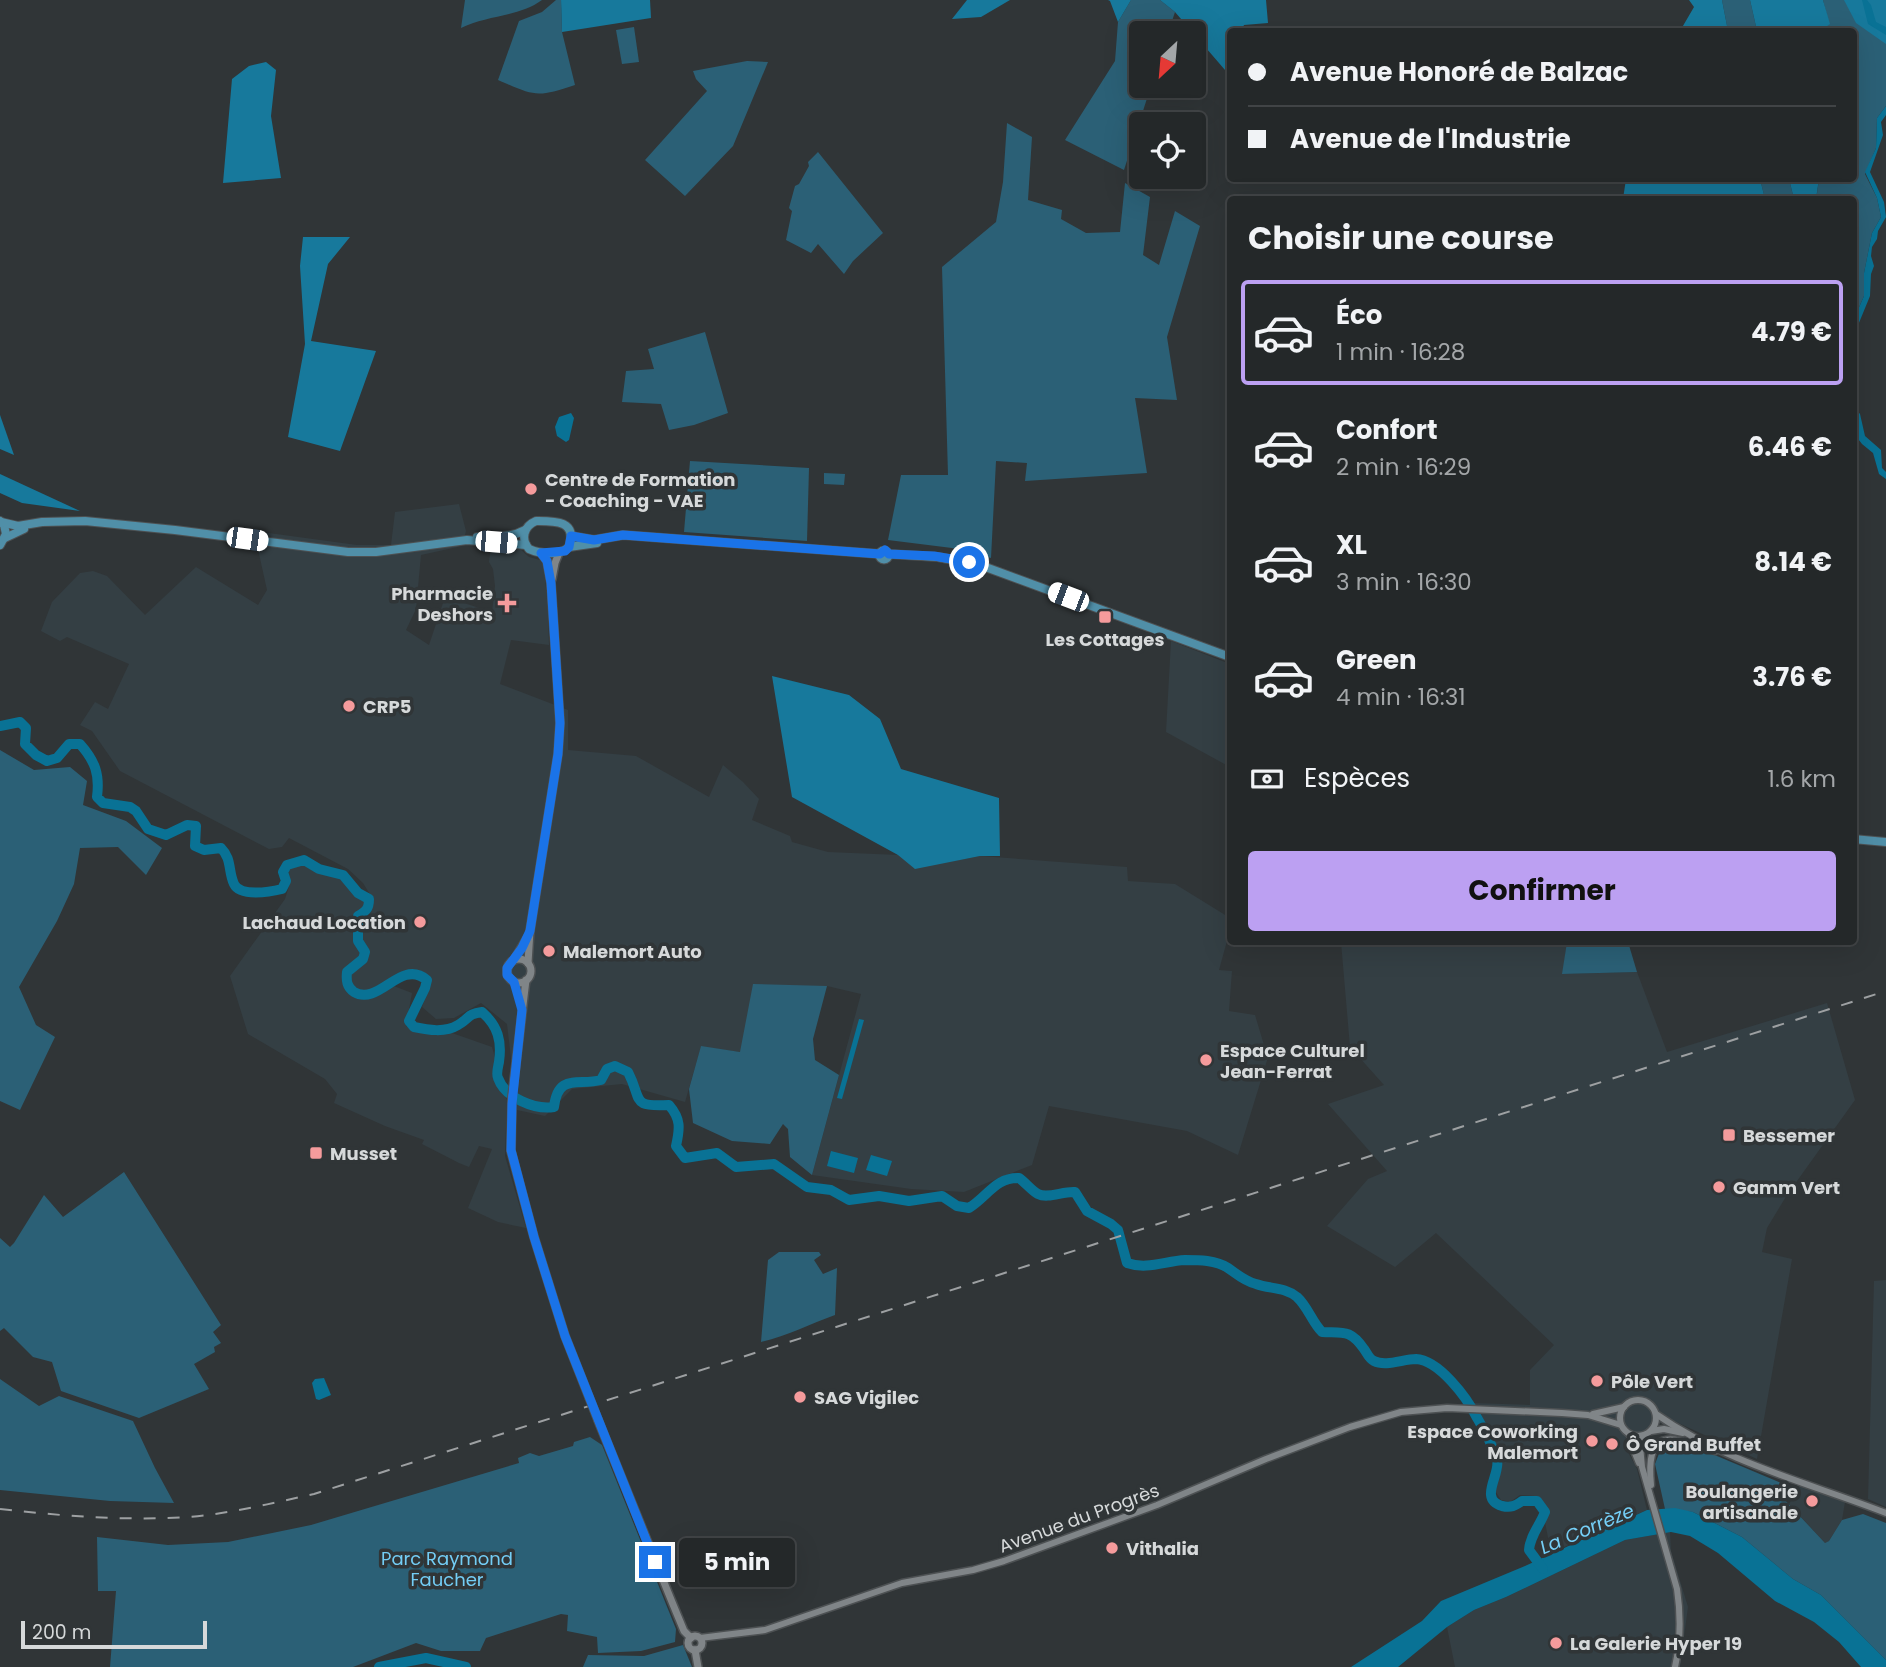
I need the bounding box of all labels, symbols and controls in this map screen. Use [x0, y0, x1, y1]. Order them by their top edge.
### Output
north arrow [1129, 21, 1206, 98]
map controls [1129, 21, 1206, 189]
text: Avenue Honoré de Balzac [1290, 54, 1628, 90]
button: locate [1129, 112, 1206, 189]
text: Avenue de l'Industrie [1290, 121, 1571, 157]
text: Choisir une course [1248, 215, 1554, 260]
text: Éco [1336, 297, 1382, 333]
icon: car [1252, 301, 1315, 364]
text: 4.79 € [1751, 314, 1832, 350]
text: 1 min · 16:28 [1336, 336, 1465, 368]
text: Confort [1336, 412, 1438, 448]
icon: car [1252, 416, 1315, 479]
text: 6.46 € [1748, 429, 1832, 465]
text: 2 min · 16:29 [1336, 451, 1471, 483]
place label: Centre de Formation - Coaching - VAE [545, 467, 736, 513]
marker: Centre de Formation - Coaching - VAE [523, 481, 539, 497]
car [225, 526, 270, 552]
text: XL [1336, 527, 1367, 563]
car [475, 530, 518, 554]
icon: car [1252, 531, 1315, 594]
text: 8.14 € [1754, 544, 1832, 580]
route start [953, 546, 985, 578]
text: 3 min · 16:30 [1336, 566, 1472, 598]
car [1045, 580, 1092, 614]
place label: Pharmacie Deshors [391, 581, 493, 627]
marker: Pharmacie Deshors [499, 595, 515, 611]
marker: Les Cottages [1097, 609, 1113, 625]
place label: Les Cottages [1046, 627, 1164, 652]
text: Green [1336, 642, 1417, 678]
icon: car [1252, 646, 1315, 709]
text: 3.76 € [1752, 659, 1832, 695]
text: 4 min · 16:31 [1336, 681, 1466, 713]
place label: CRP5 [363, 694, 411, 719]
marker: CRP5 [341, 698, 357, 714]
icon: cash [1248, 760, 1286, 798]
text: Espèces [1304, 760, 1410, 796]
text: 1.6 km [1768, 763, 1836, 795]
button: Confirmer [1248, 851, 1836, 931]
place label: Lachaud Location [242, 910, 406, 935]
marker: Lachaud Location [412, 914, 428, 930]
place label: Malemort Auto [563, 939, 702, 964]
marker: Malemort Auto [541, 943, 557, 959]
place label: Espace Culturel Jean-Ferrat [1220, 1038, 1365, 1084]
marker: Espace Culturel Jean-Ferrat [1198, 1052, 1214, 1068]
place label: Bessemer [1743, 1123, 1835, 1148]
marker: Bessemer [1721, 1127, 1737, 1143]
place label: Musset [330, 1141, 397, 1166]
marker: Musset [308, 1145, 324, 1161]
place label: Gamm Vert [1733, 1175, 1840, 1200]
marker: Gamm Vert [1711, 1179, 1727, 1195]
place label: Pôle Vert [1611, 1369, 1693, 1394]
marker: Pôle Vert [1589, 1373, 1605, 1389]
place label: SAG Vigilec [814, 1385, 919, 1410]
marker: SAG Vigilec [792, 1389, 808, 1405]
place label: Espace Coworking Malemort [1407, 1419, 1578, 1465]
place label: Ô Grand Buffet [1626, 1432, 1761, 1457]
marker: Espace Coworking Malemort [1584, 1433, 1600, 1449]
marker: Ô Grand Buffet [1604, 1436, 1620, 1452]
street label: Avenue du Progrès [995, 1477, 1163, 1559]
place label: Boulangerie artisanale [1685, 1479, 1798, 1525]
marker: Boulangerie artisanale [1804, 1493, 1820, 1509]
water label: La Corrèze [1536, 1497, 1638, 1561]
place label: Vithalia [1126, 1536, 1199, 1561]
callout: 5 min [680, 1538, 795, 1586]
marker: Vithalia [1104, 1540, 1120, 1556]
park label: Parc Raymond Faucher [381, 1546, 513, 1592]
route end [639, 1546, 671, 1578]
text: 5 min [704, 1546, 770, 1578]
scale bar [21, 1618, 206, 1650]
text: 200 m [32, 1619, 91, 1646]
place label: La Galerie Hyper 19 [1570, 1631, 1742, 1656]
marker: La Galerie Hyper 19 [1548, 1635, 1564, 1651]

